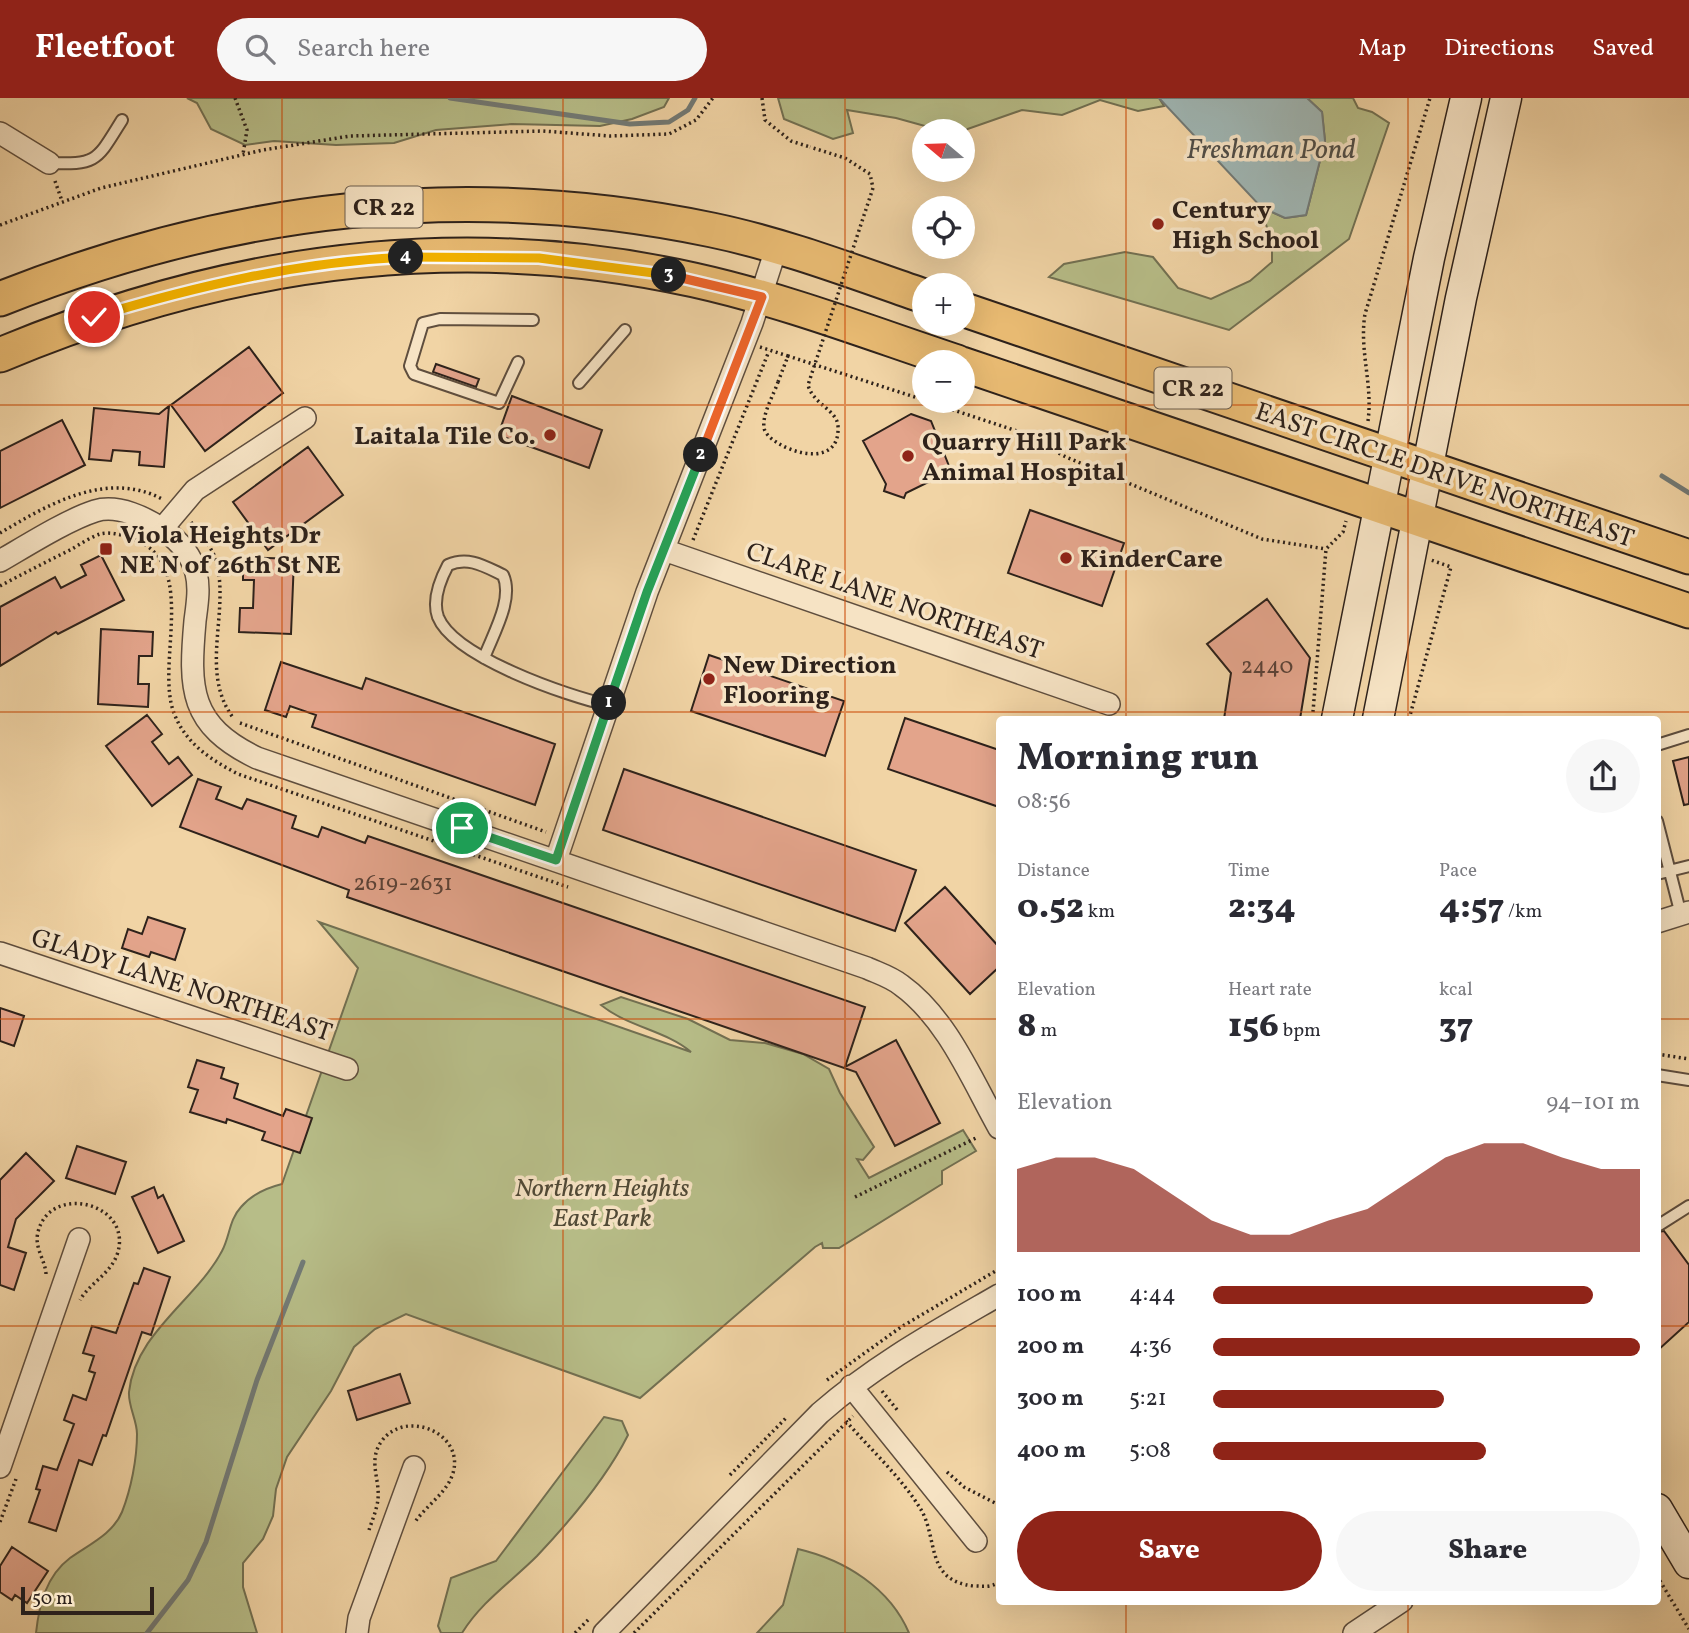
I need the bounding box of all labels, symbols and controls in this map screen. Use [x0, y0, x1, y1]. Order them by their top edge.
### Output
search box [217, 18, 707, 81]
text: Fleetfoot [35, 26, 175, 72]
icon: search [241, 30, 279, 68]
text: Search here [297, 31, 430, 67]
text: Map [1358, 32, 1406, 66]
text: Directions [1444, 32, 1554, 66]
text: Saved [1592, 32, 1654, 66]
north arrow [912, 119, 975, 182]
map controls [912, 119, 975, 413]
water label: Freshman Pond [1186, 131, 1356, 170]
road number: CR 22 [346, 186, 422, 228]
place label: Century High School [1172, 193, 1319, 259]
button: locate [912, 196, 975, 259]
marker: Century High School [1150, 216, 1166, 232]
pin: 4 [388, 240, 424, 274]
text: 4 [400, 243, 411, 269]
pin: 3 [652, 258, 686, 292]
text: 3 [664, 261, 673, 287]
button: + [912, 273, 975, 336]
pin [64, 287, 124, 347]
icon: check [75, 298, 113, 336]
button: − [912, 350, 975, 413]
road number: CR 22 [1154, 368, 1232, 408]
street label: EAST CIRCLE DRIVE NORTHEAST [1250, 394, 1638, 558]
place label: Laitala Tile Co. [354, 419, 536, 455]
place label: Quarry Hill Park Animal Hospital [922, 425, 1127, 491]
marker: Laitala Tile Co. [542, 427, 558, 443]
pin: 2 [684, 438, 718, 472]
text: 2 [696, 441, 705, 467]
marker: Quarry Hill Park Animal Hospital [900, 448, 916, 464]
place label: Viola Heights Dr NE N of 26th St NE [120, 518, 341, 584]
street label: CLARE LANE NORTHEAST [741, 534, 1048, 670]
marker: Viola Heights Dr NE N of 26th St NE [98, 541, 114, 557]
place label: KinderCare [1080, 542, 1223, 578]
marker: KinderCare [1058, 550, 1074, 566]
place label: New Direction Flooring [723, 648, 897, 714]
house number: 2440 [1241, 651, 1293, 683]
marker: New Direction Flooring [701, 671, 717, 687]
pin: 1 [592, 686, 626, 720]
text: 1 [605, 689, 612, 715]
text: Morning run [1017, 733, 1259, 786]
button: share [1566, 739, 1640, 813]
text: 08:56 [1017, 786, 1071, 818]
pin [432, 798, 492, 858]
icon: arrive [443, 809, 481, 847]
text: Distance [1017, 858, 1090, 884]
text: Time [1228, 858, 1270, 884]
text: Pace [1439, 858, 1477, 884]
house number: 2619-2631 [353, 868, 453, 900]
text: 0.52 [1017, 884, 1084, 932]
text: 2:34 [1228, 884, 1296, 932]
text: 4:57 [1439, 884, 1504, 932]
text: km [1084, 899, 1115, 925]
text: /km [1504, 899, 1542, 925]
street label: GLADY LANE NORTHEAST [26, 920, 336, 1052]
text: Elevation [1017, 977, 1096, 1003]
text: Heart rate [1228, 977, 1312, 1003]
text: kcal [1439, 977, 1473, 1003]
text: 8 [1017, 1003, 1037, 1051]
text: 156 [1228, 1003, 1279, 1051]
text: 37 [1439, 1003, 1473, 1051]
text: m [1037, 1018, 1057, 1044]
text: bpm [1279, 1018, 1321, 1044]
text: Elevation [1017, 1087, 1113, 1119]
text: 94–101 m [1546, 1087, 1640, 1119]
park label: Northern Heights East Park [515, 1171, 690, 1237]
text: 100 m [1017, 1279, 1082, 1311]
text: 4:44 [1129, 1279, 1176, 1311]
text: 200 m [1017, 1331, 1084, 1363]
text: 4:36 [1129, 1331, 1172, 1363]
text: 300 m [1017, 1383, 1084, 1415]
text: 5:21 [1129, 1383, 1167, 1415]
text: 400 m [1017, 1435, 1086, 1467]
text: 5:08 [1129, 1435, 1171, 1467]
button: Save [1017, 1511, 1322, 1591]
button: Share [1336, 1511, 1640, 1591]
scale bar [21, 1584, 154, 1616]
text: 50 m [32, 1586, 73, 1612]

